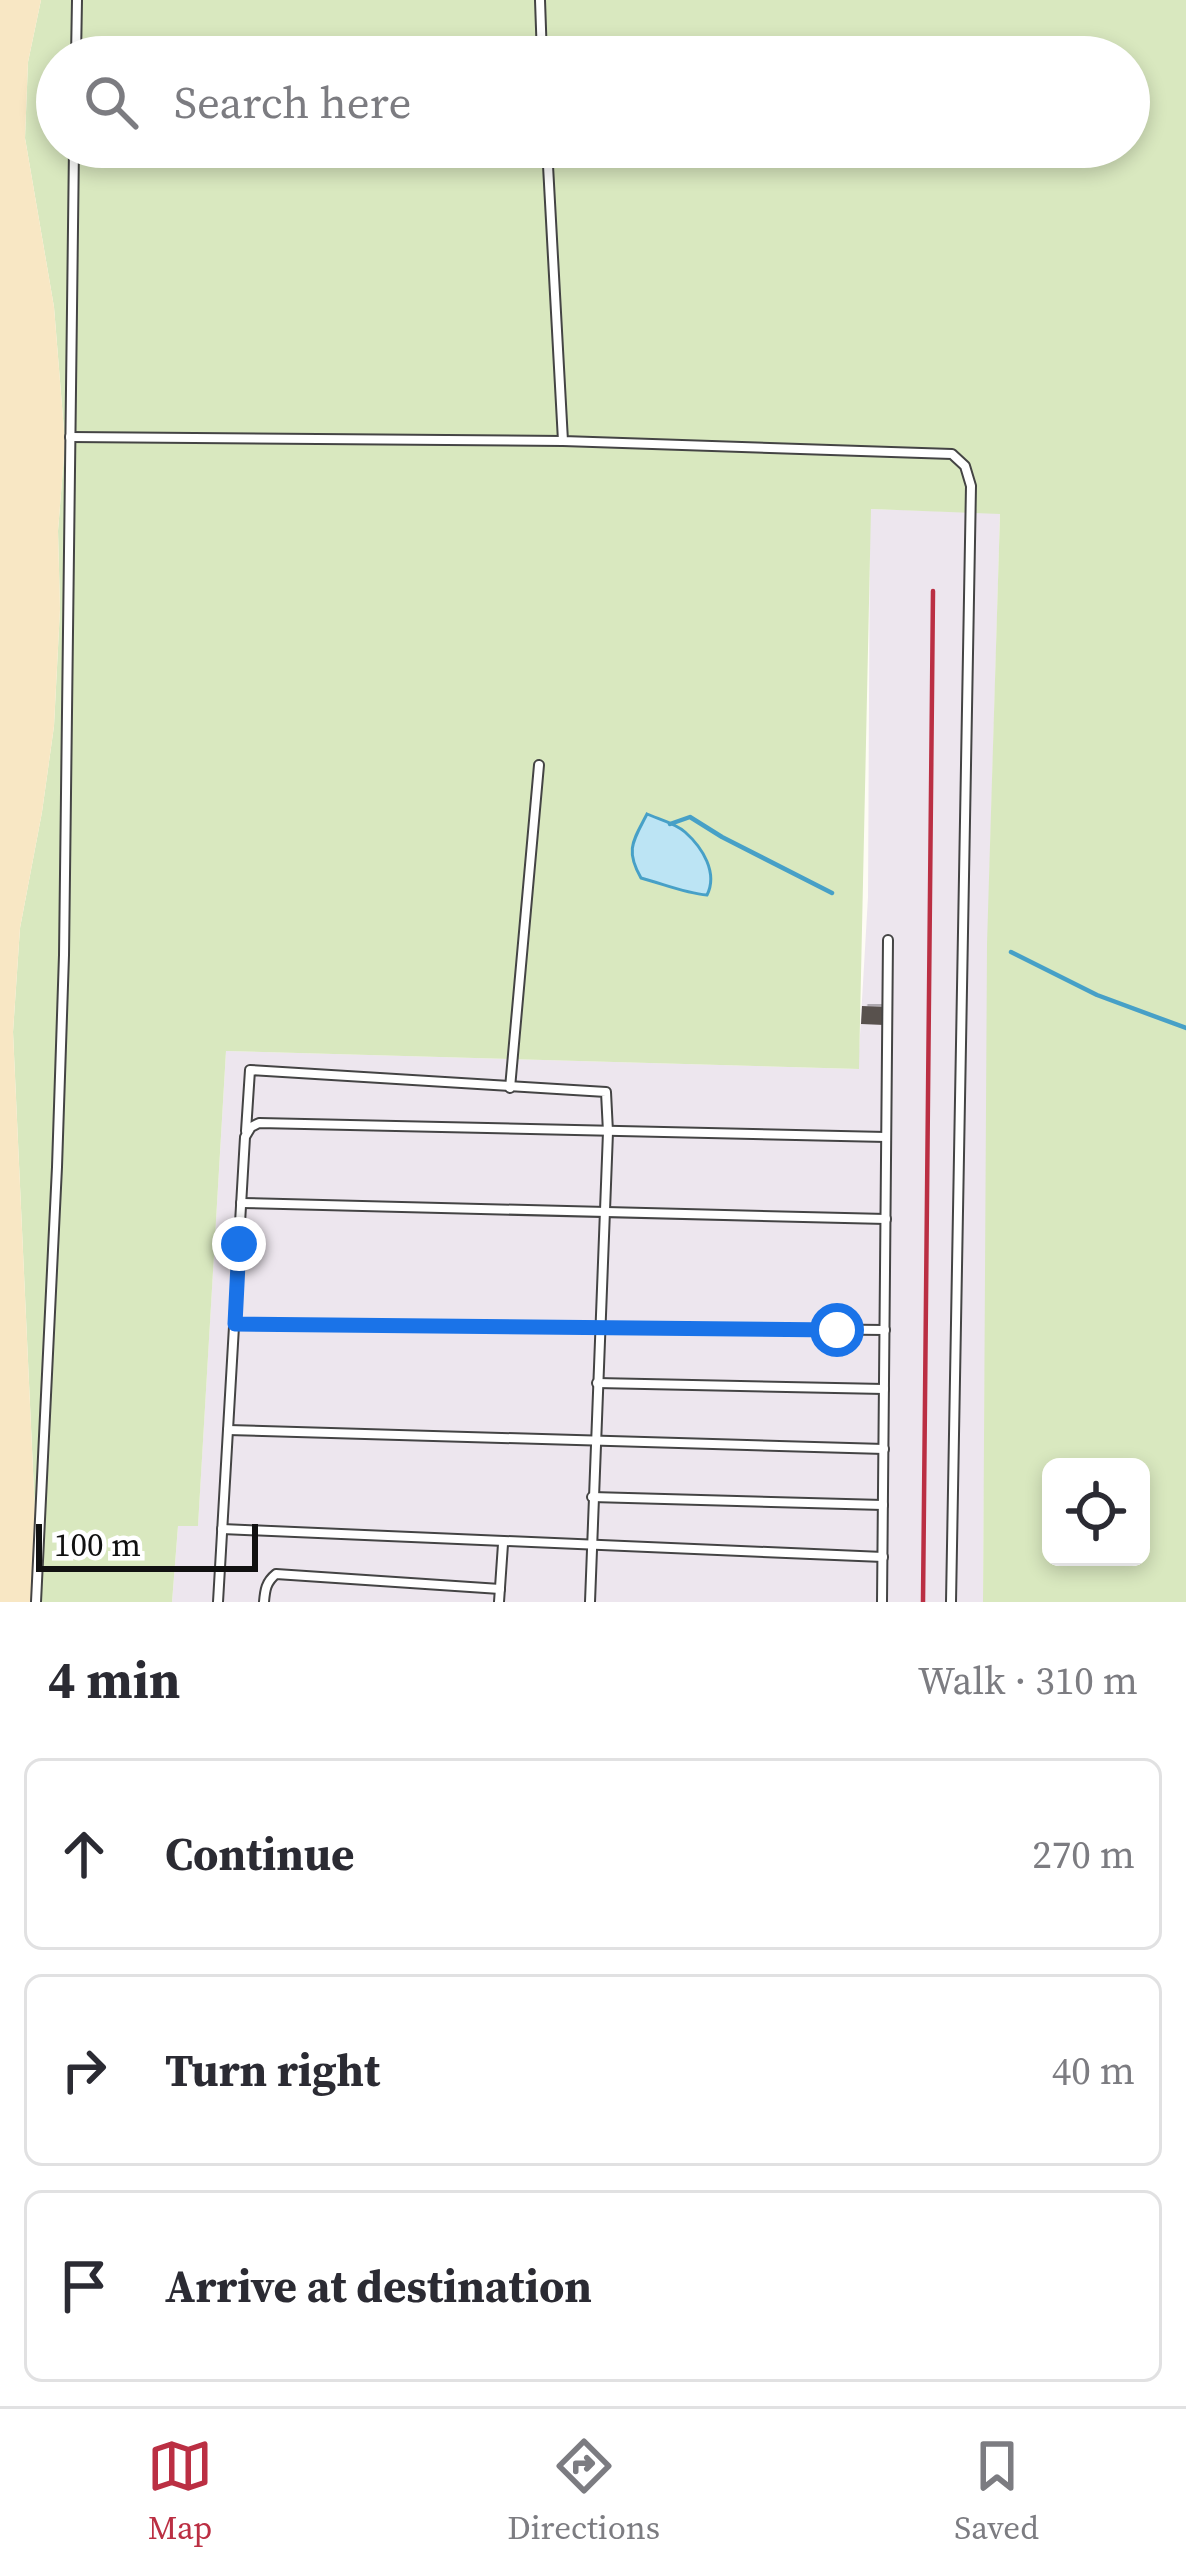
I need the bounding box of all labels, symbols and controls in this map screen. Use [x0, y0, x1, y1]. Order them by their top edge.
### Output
search box [36, 36, 1150, 168]
icon: search [78, 69, 144, 135]
text: Search here [174, 71, 411, 133]
route end [212, 1217, 266, 1271]
route start [810, 1303, 864, 1357]
map controls [1042, 1458, 1150, 1566]
button: locate [1042, 1458, 1150, 1566]
scale bar [36, 1518, 258, 1571]
text: 100 m [54, 1522, 141, 1567]
text: 4 min [48, 1645, 180, 1715]
text: Walk · 310 m [918, 1654, 1138, 1707]
icon: ahead [51, 1821, 117, 1887]
text: Continue [165, 1823, 354, 1885]
text: 270 m [1032, 1828, 1135, 1881]
icon: right [51, 2037, 117, 2103]
text: Turn right [165, 2039, 380, 2101]
text: 40 m [1052, 2044, 1135, 2097]
icon: arrive [51, 2253, 117, 2319]
text: Arrive at destination [165, 2255, 592, 2317]
tab: Map [147, 2433, 213, 2550]
tab: Directions [507, 2433, 660, 2550]
tab: Saved [954, 2433, 1039, 2550]

